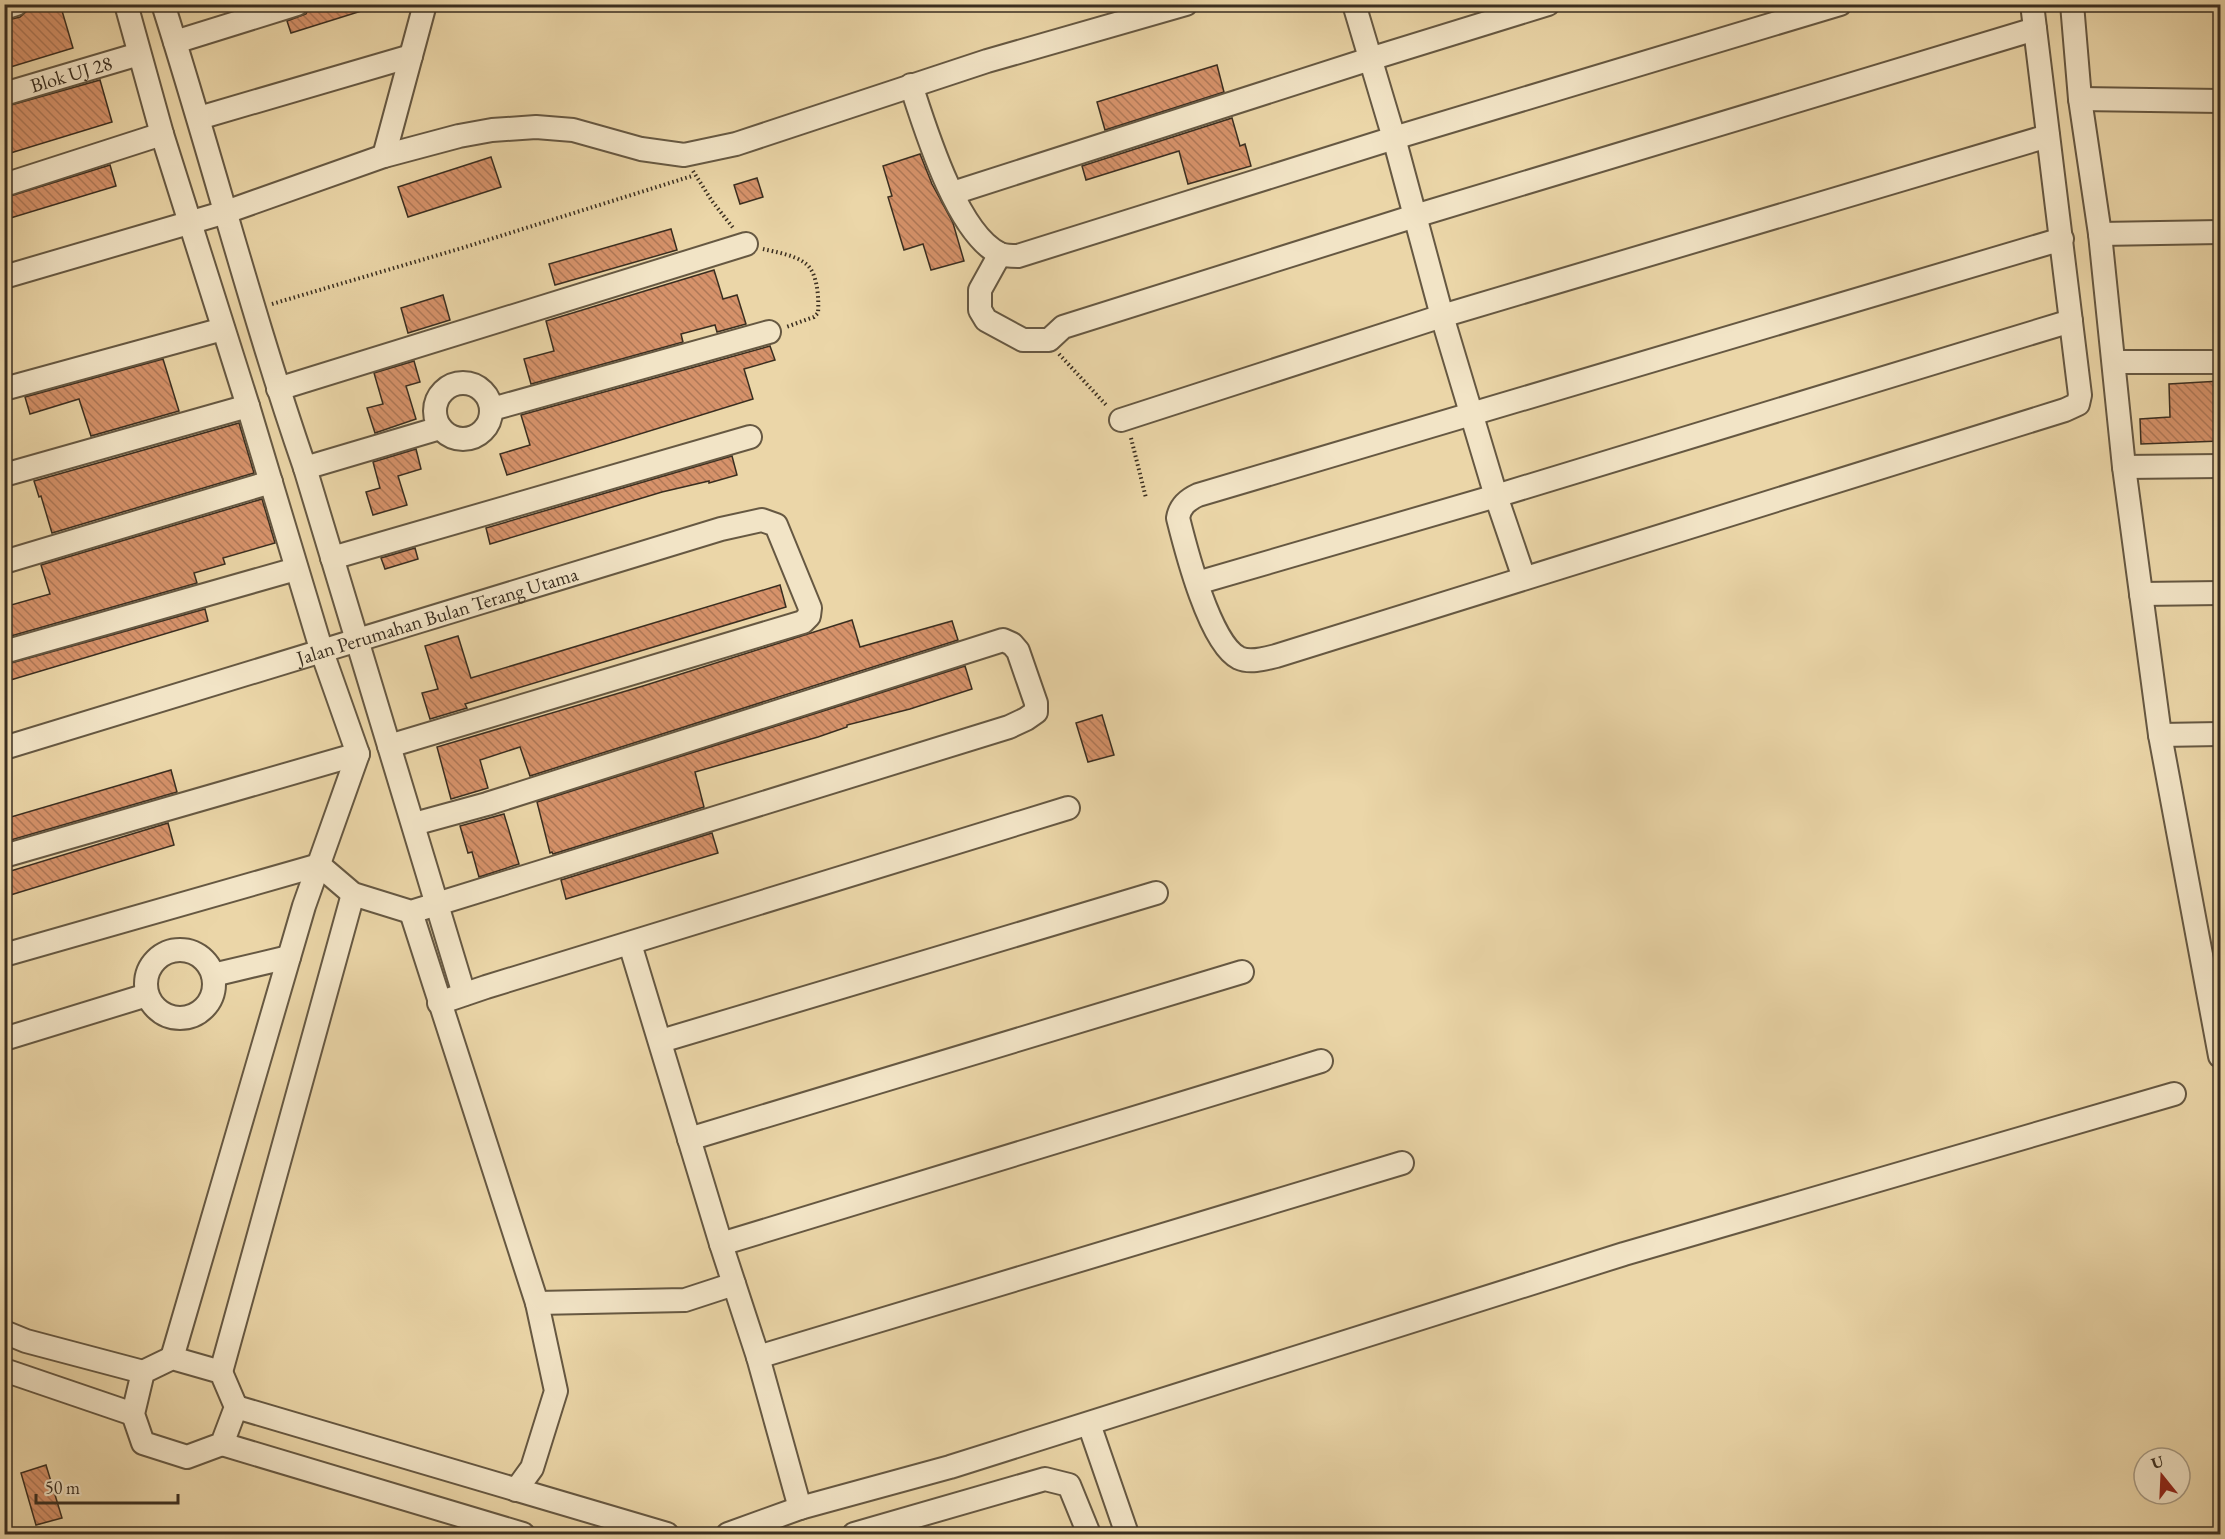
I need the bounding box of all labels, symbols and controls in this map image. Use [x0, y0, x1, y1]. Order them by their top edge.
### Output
street label: Blok UJ 28 [27, 50, 115, 99]
street label: Jalan Perumahan Bulan Terang Utama [291, 560, 581, 671]
north arrow [2132, 1446, 2192, 1506]
text: U [2149, 1450, 2167, 1474]
scale bar [36, 1467, 178, 1505]
text: 50 m [45, 1476, 80, 1499]

